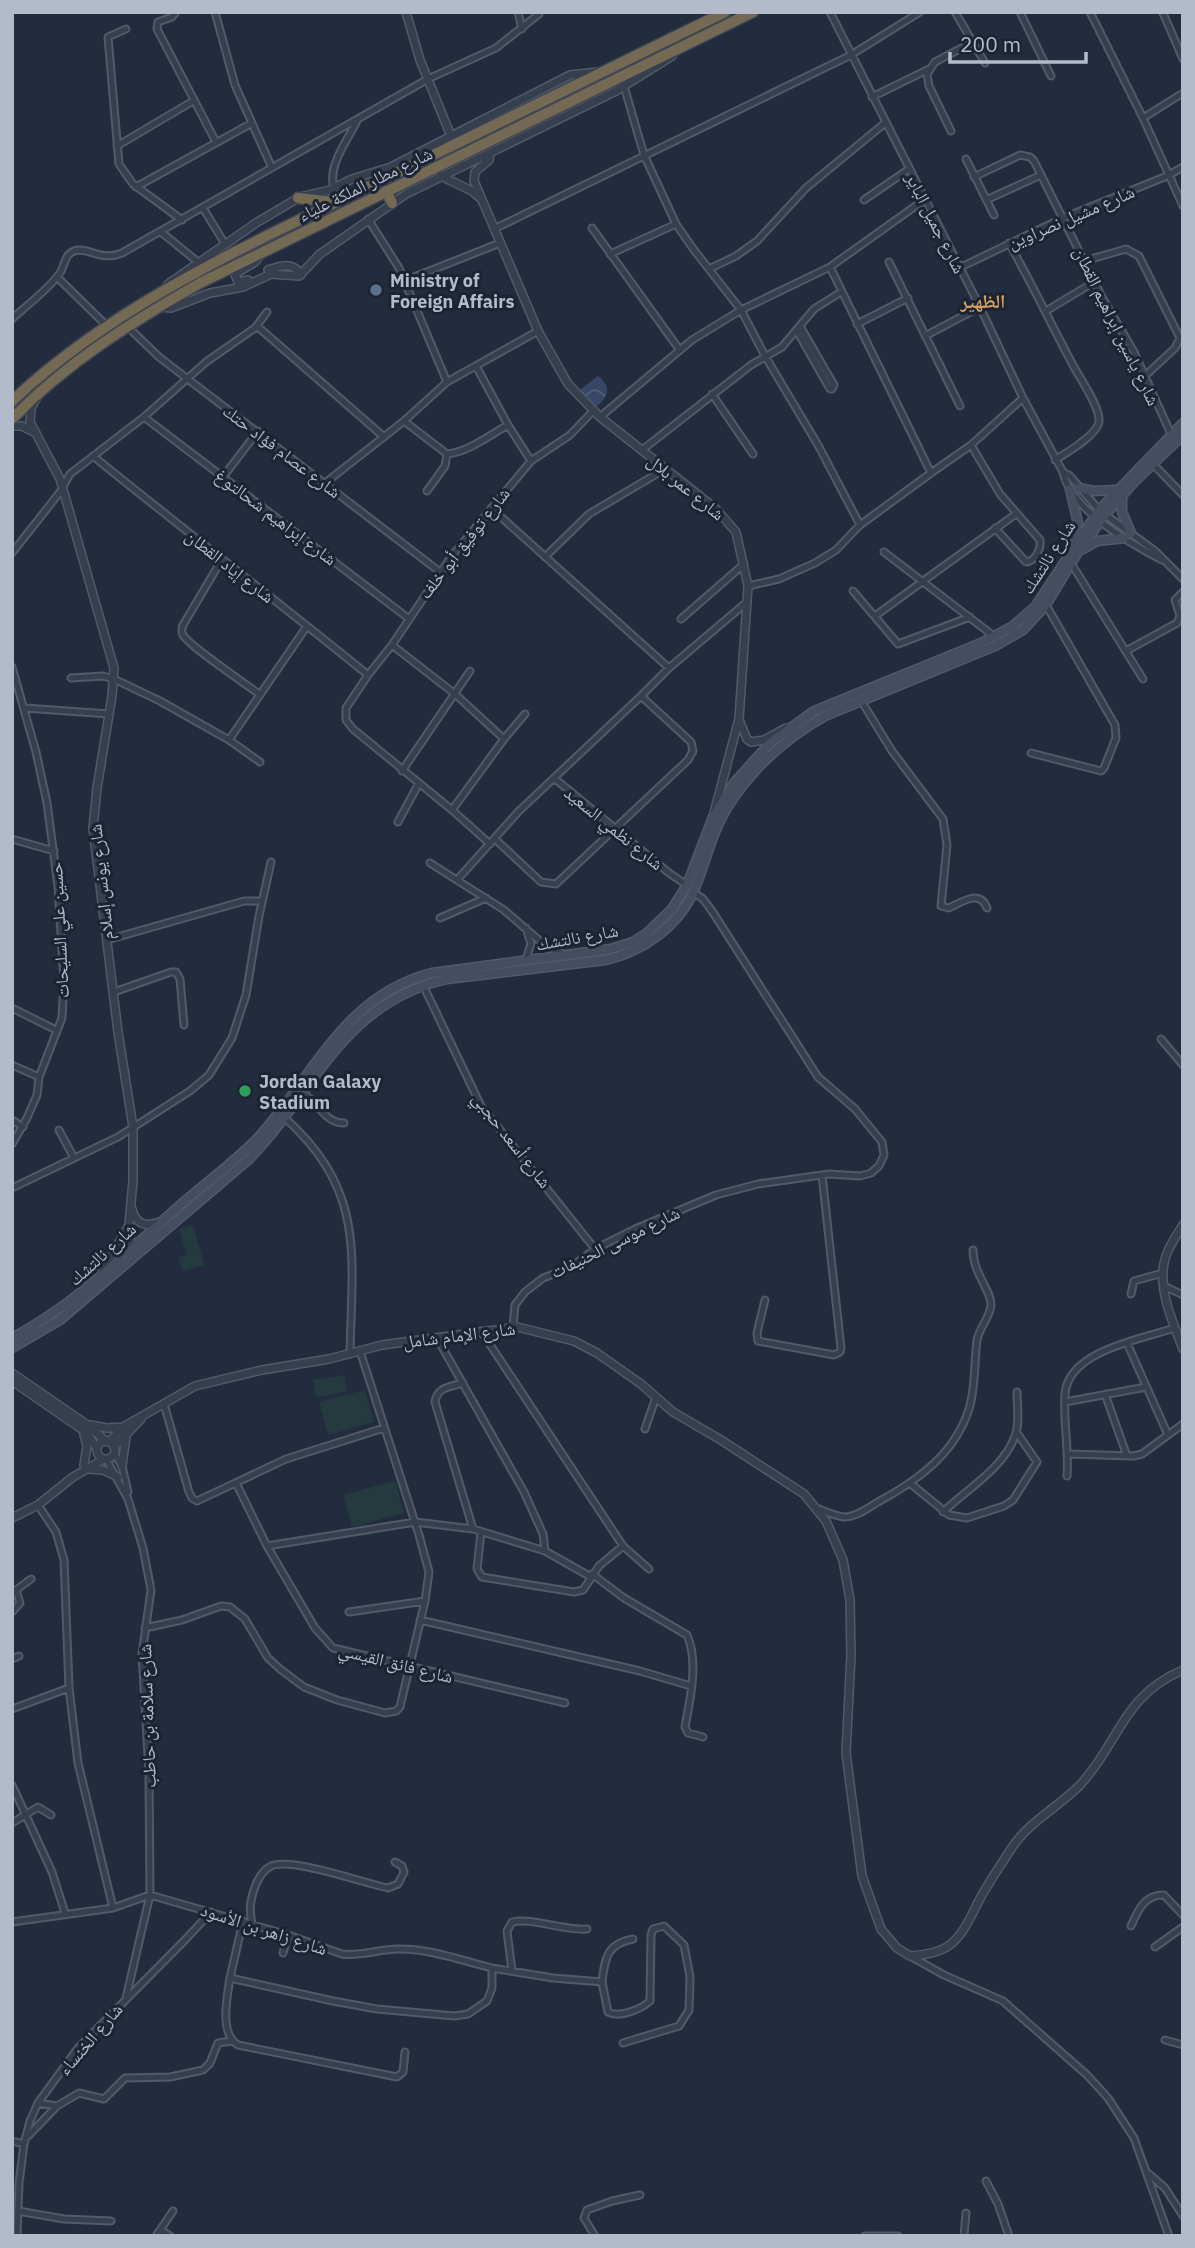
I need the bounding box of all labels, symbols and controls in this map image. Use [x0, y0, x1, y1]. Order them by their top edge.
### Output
scale bar [950, 21, 1086, 65]
text: 200 m [960, 30, 1021, 58]
street label: شارع مطار الملكة علياء [294, 141, 436, 227]
street label: شارع جميل الباير [900, 168, 971, 277]
street label: شارع مشيل نصراوين [1004, 180, 1138, 254]
street label: شارع ياسين إبراهيم القطان [1068, 243, 1165, 410]
place label: Ministry of Foreign Affairs [390, 269, 515, 313]
marker: Ministry of Foreign Affairs [368, 282, 384, 298]
district label: الظهير [960, 289, 1005, 313]
street label: شارع عصام فؤاد حتك [218, 399, 346, 504]
street label: شارع عمر بلال [643, 449, 729, 525]
street label: شارع إبراهيم شحالتوغ [210, 464, 341, 571]
street label: شارع توفيق أبو خلف [413, 483, 515, 603]
street label: شارع نالتشك [1016, 516, 1080, 598]
street label: شارع إياد القطان [180, 524, 279, 609]
street label: شارع نظمي السعيد [557, 781, 668, 878]
street label: شارع يونس إسلام [83, 823, 120, 941]
street label: حسين علي السليحات [44, 861, 78, 999]
street label: شارع نالتشك [534, 918, 620, 956]
place label: Jordan Galaxy Stadium [259, 1070, 382, 1114]
marker: Jordan Galaxy Stadium [237, 1083, 253, 1099]
street label: شارع أسعد حجبي [464, 1087, 557, 1195]
street label: شارع موسى الحنيفات [547, 1201, 683, 1283]
street label: شارع نالتشك [63, 1218, 141, 1290]
street label: شارع الإمام شامل [401, 1317, 517, 1354]
street label: شارع فائق القيسي [336, 1638, 456, 1692]
street label: شارع سلامة بن حاطب [133, 1644, 161, 1788]
street label: شارع زاهر بن الأسود [198, 1898, 330, 1960]
street label: شارع الخنساء [52, 1998, 128, 2080]

